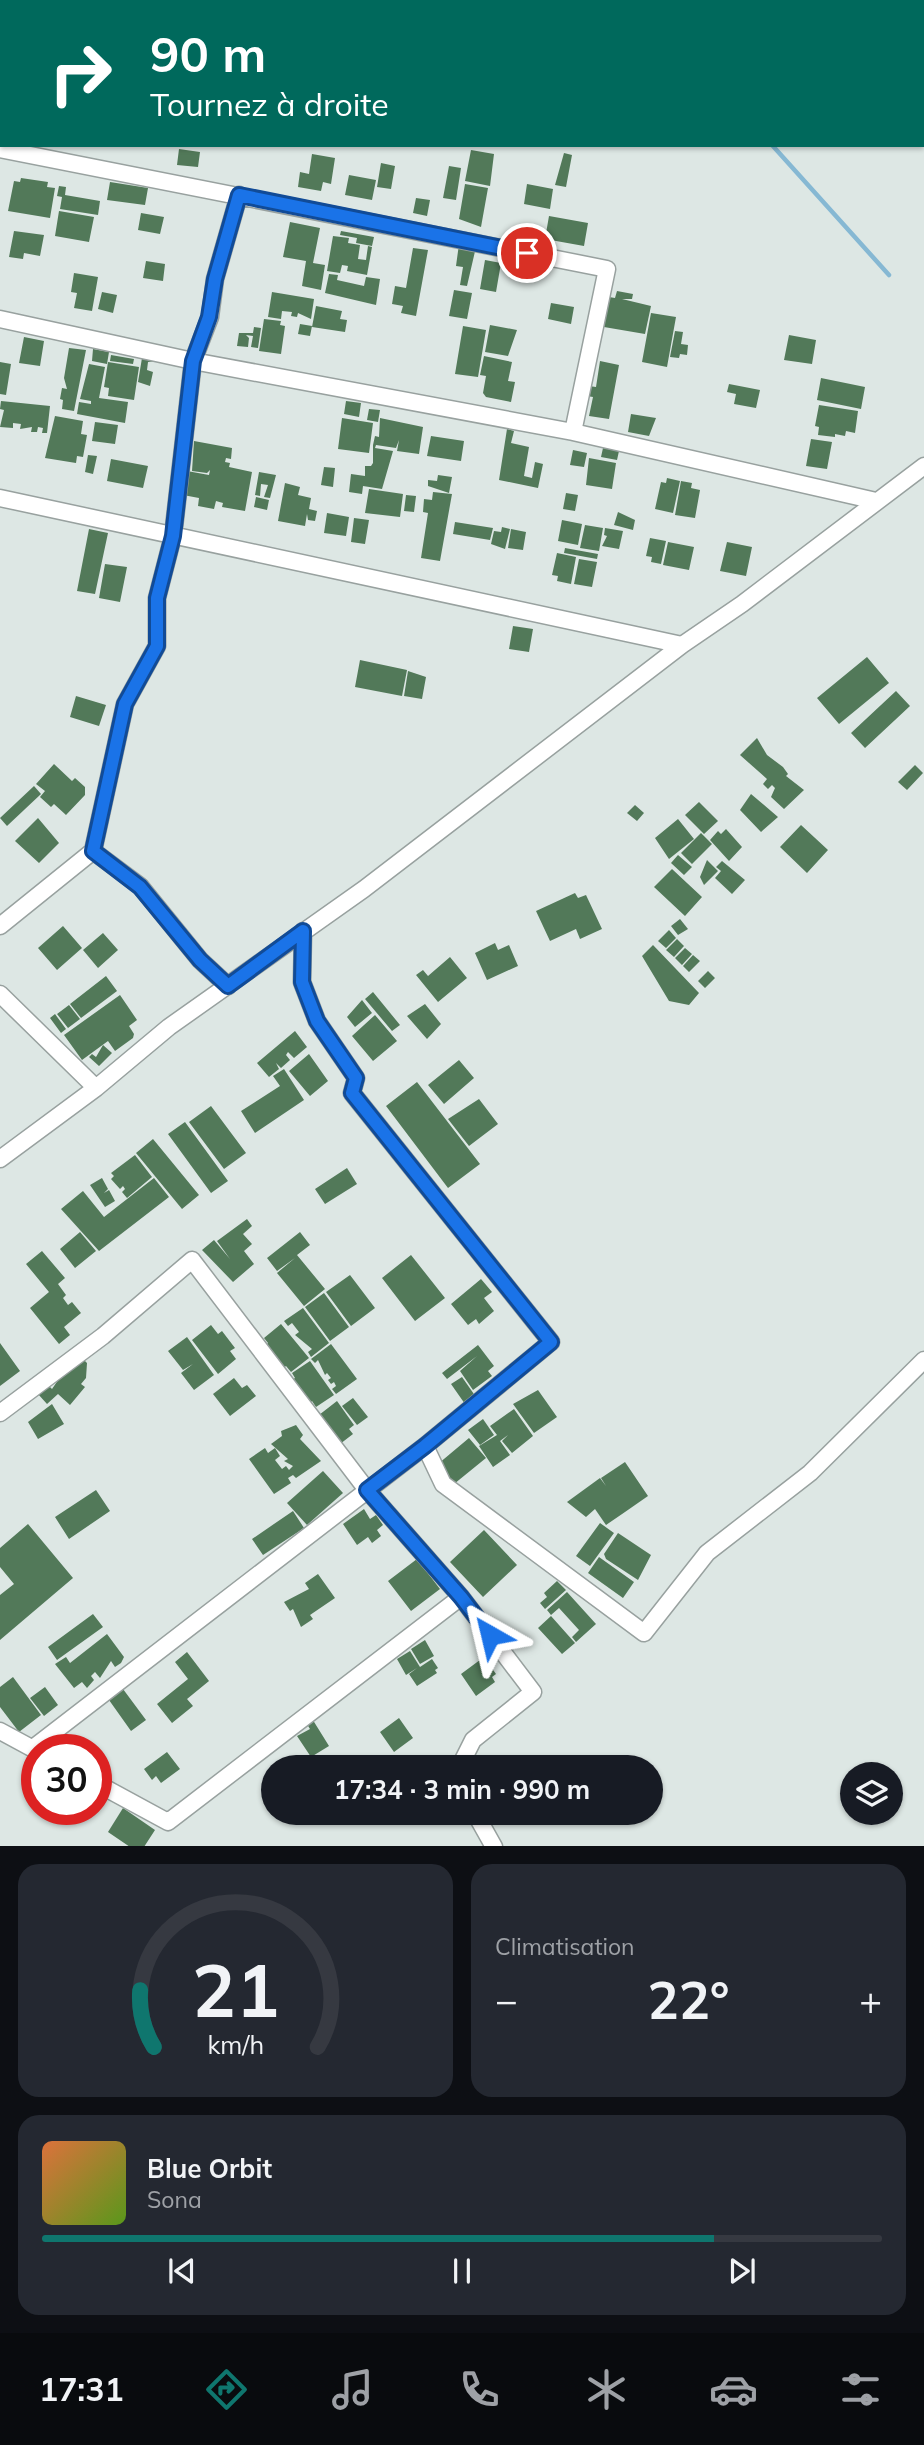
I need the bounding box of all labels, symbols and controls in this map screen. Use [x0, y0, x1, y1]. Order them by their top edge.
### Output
text: 90 m [150, 23, 266, 84]
icon: right [35, 28, 126, 119]
text: Tournez à droite [150, 84, 389, 124]
pin [497, 223, 557, 283]
icon: arrive [508, 234, 546, 272]
position arrow [453, 1598, 527, 1672]
speed limit sign: 30 [21, 1734, 112, 1825]
map controls [840, 1762, 903, 1825]
button: layers [840, 1762, 903, 1825]
text: 17:34 · 3 min · 990 m [334, 1773, 590, 1806]
text: Climatisation [495, 1932, 635, 1961]
text: 21 [192, 1944, 279, 2035]
text: 22° [647, 1967, 730, 2032]
text: − [495, 1976, 518, 2024]
text: + [859, 1976, 882, 2024]
text: km/h [207, 2028, 264, 2059]
text: Blue Orbit [147, 2152, 272, 2185]
text: Sona [147, 2185, 202, 2214]
icon: previous [163, 2252, 201, 2290]
icon: pause [443, 2252, 481, 2290]
icon: next [723, 2252, 761, 2290]
icon: directions [202, 2365, 251, 2414]
icon: music [328, 2365, 377, 2414]
icon: phone [455, 2365, 504, 2414]
icon: climate [582, 2365, 631, 2414]
icon: car [709, 2365, 758, 2414]
icon: filters [836, 2365, 885, 2414]
text: 17:31 [39, 2369, 124, 2409]

